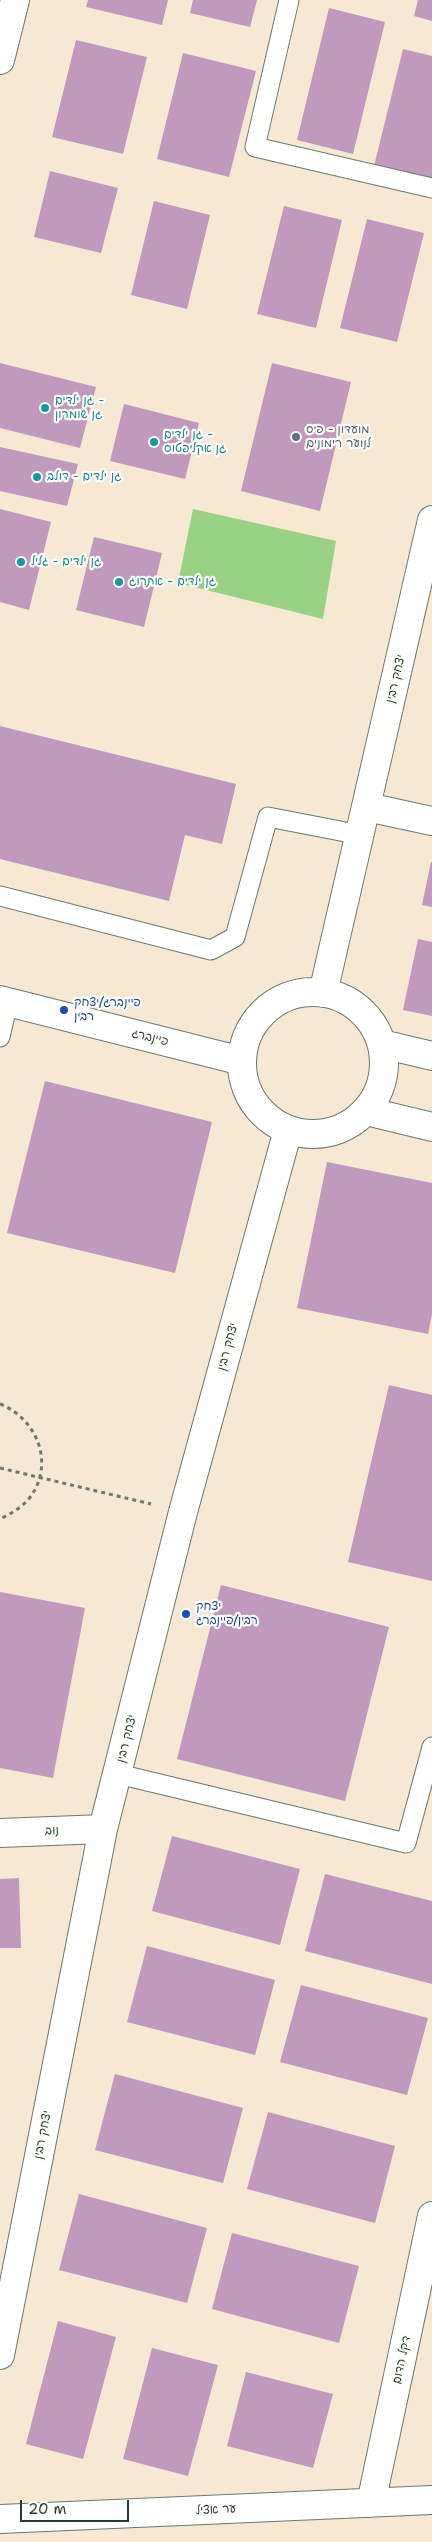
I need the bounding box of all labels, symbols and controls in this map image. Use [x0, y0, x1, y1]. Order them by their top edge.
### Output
place label: גן ילדים - גן שומרון [55, 394, 104, 422]
marker: גן ילדים - גן שומרון [39, 402, 51, 414]
place label: מועדון - פיס לנוער רימונים [306, 423, 371, 451]
place label: גן ילדים - גן אקליפטוס [164, 428, 226, 456]
marker: מועדון - פיס לנוער רימונים [290, 431, 302, 443]
marker: גן ילדים - גן אקליפטוס [148, 436, 160, 448]
place label: גן ילדים - דולב [47, 470, 122, 484]
marker: גן ילדים - דולב [31, 471, 43, 483]
place label: גן ילדים - גליל [31, 555, 101, 569]
marker: גן ילדים - גליל [15, 556, 27, 568]
place label: גן ילדים - אתרוג [129, 575, 216, 589]
marker: גן ילדים - אתרוג [113, 576, 125, 588]
street label: יצחק רבין [383, 653, 409, 705]
place label: פיינברג/יצחק רבין [74, 996, 141, 1024]
marker: פיינברג/יצחק רבין [58, 1004, 70, 1016]
street label: פיינברג [130, 1026, 170, 1050]
street label: יצחק רבין [215, 1321, 241, 1373]
place label: יצחק רבין/פיינברג [196, 1600, 258, 1628]
marker: יצחק רבין/פיינברג [180, 1608, 192, 1620]
street label: יצחק רבין [114, 1713, 140, 1765]
street label: נוב [45, 1824, 59, 1838]
street label: יצחק רבין [31, 2110, 55, 2160]
street label: דקל הדום [390, 2335, 414, 2385]
scale bar [22, 2490, 131, 2522]
text: 20 m [28, 2499, 67, 2519]
street label: ער אציל [195, 2502, 237, 2518]

